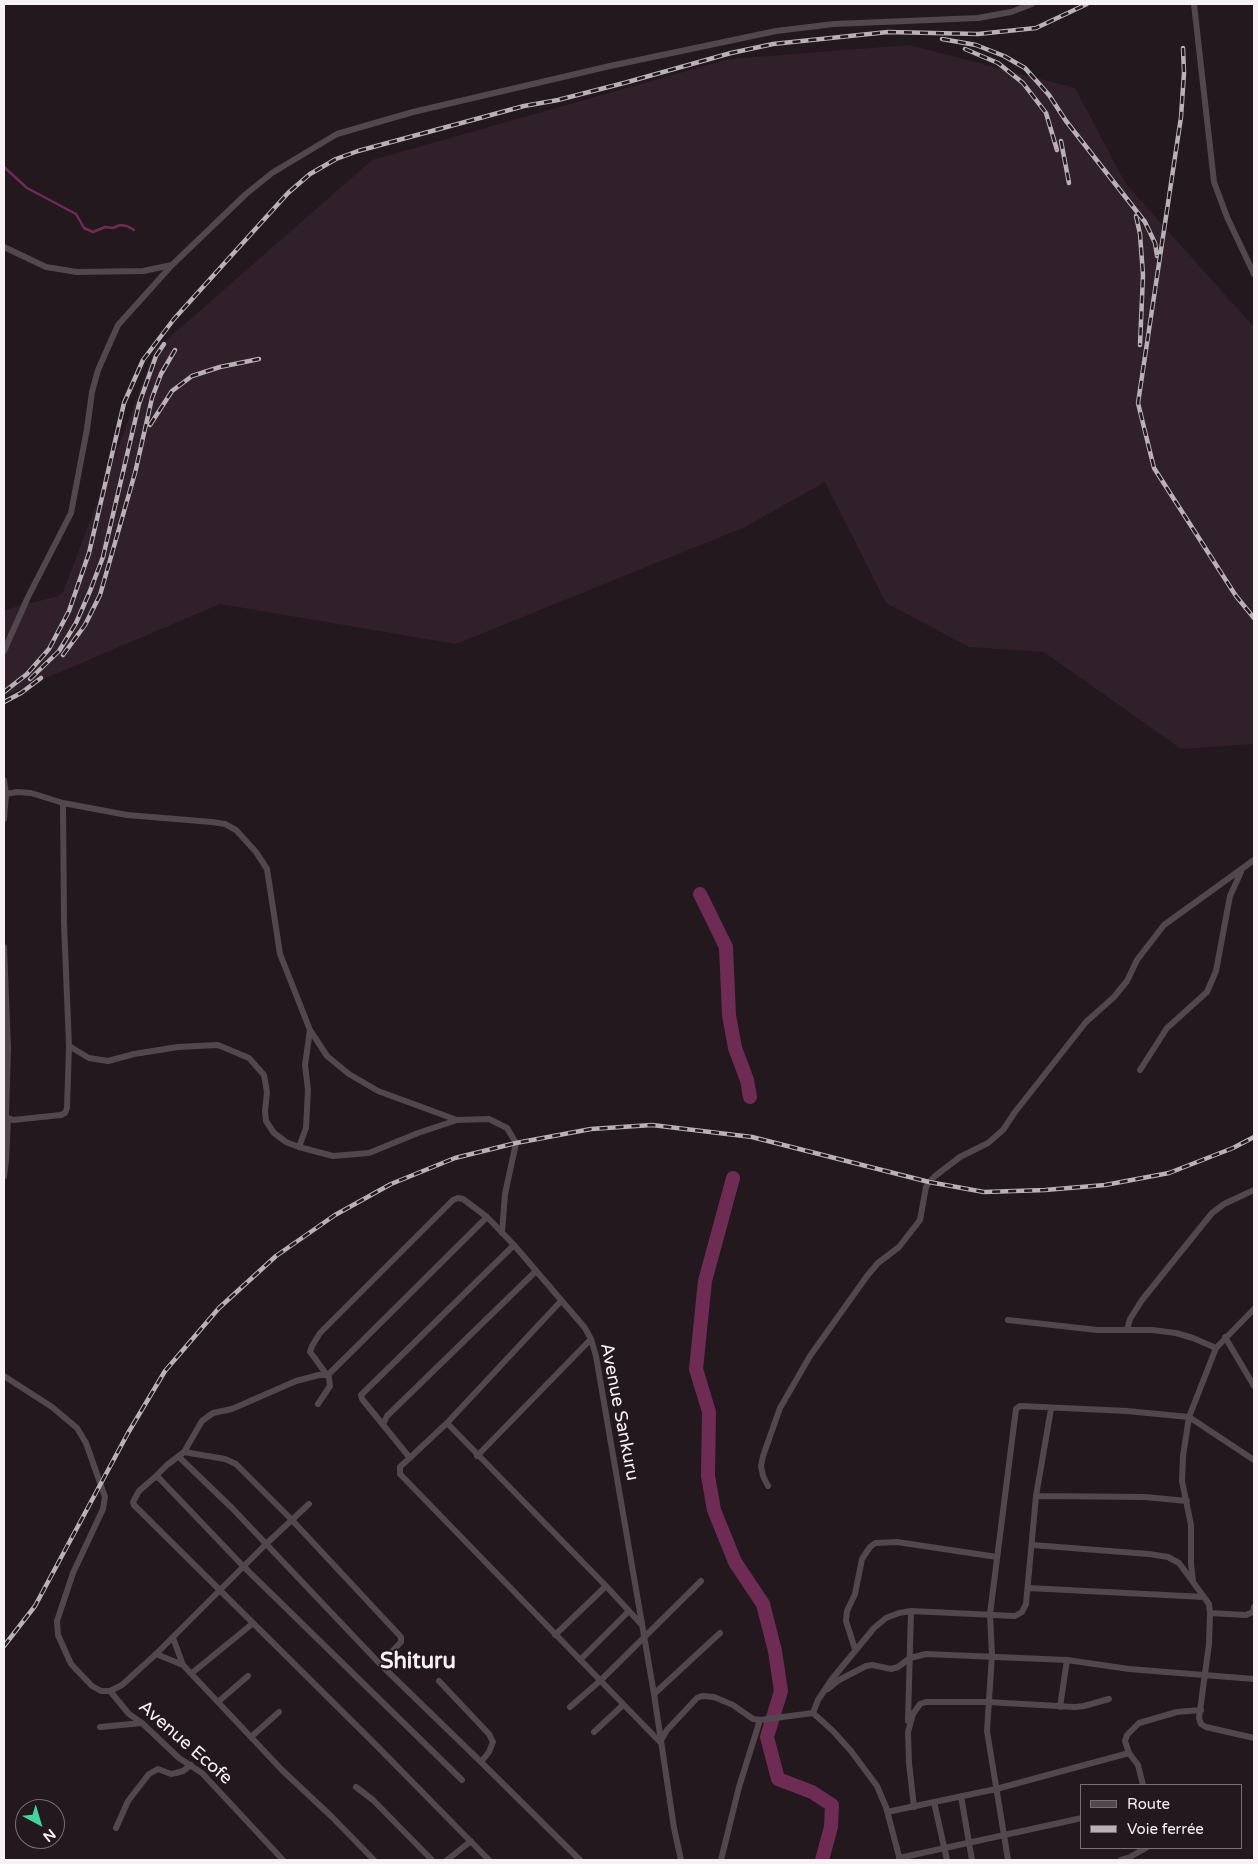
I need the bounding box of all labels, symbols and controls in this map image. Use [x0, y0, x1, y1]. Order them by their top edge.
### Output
street label: Avenue Sankuru [595, 1341, 643, 1483]
district label: Shituru [380, 1649, 456, 1675]
street label: Avenue Ecofe [134, 1696, 236, 1790]
legend [1080, 1784, 1243, 1849]
text: Route [1127, 1795, 1170, 1813]
north arrow [15, 1799, 65, 1849]
text: Voie ferrée [1127, 1820, 1204, 1838]
text: N [39, 1825, 59, 1845]

